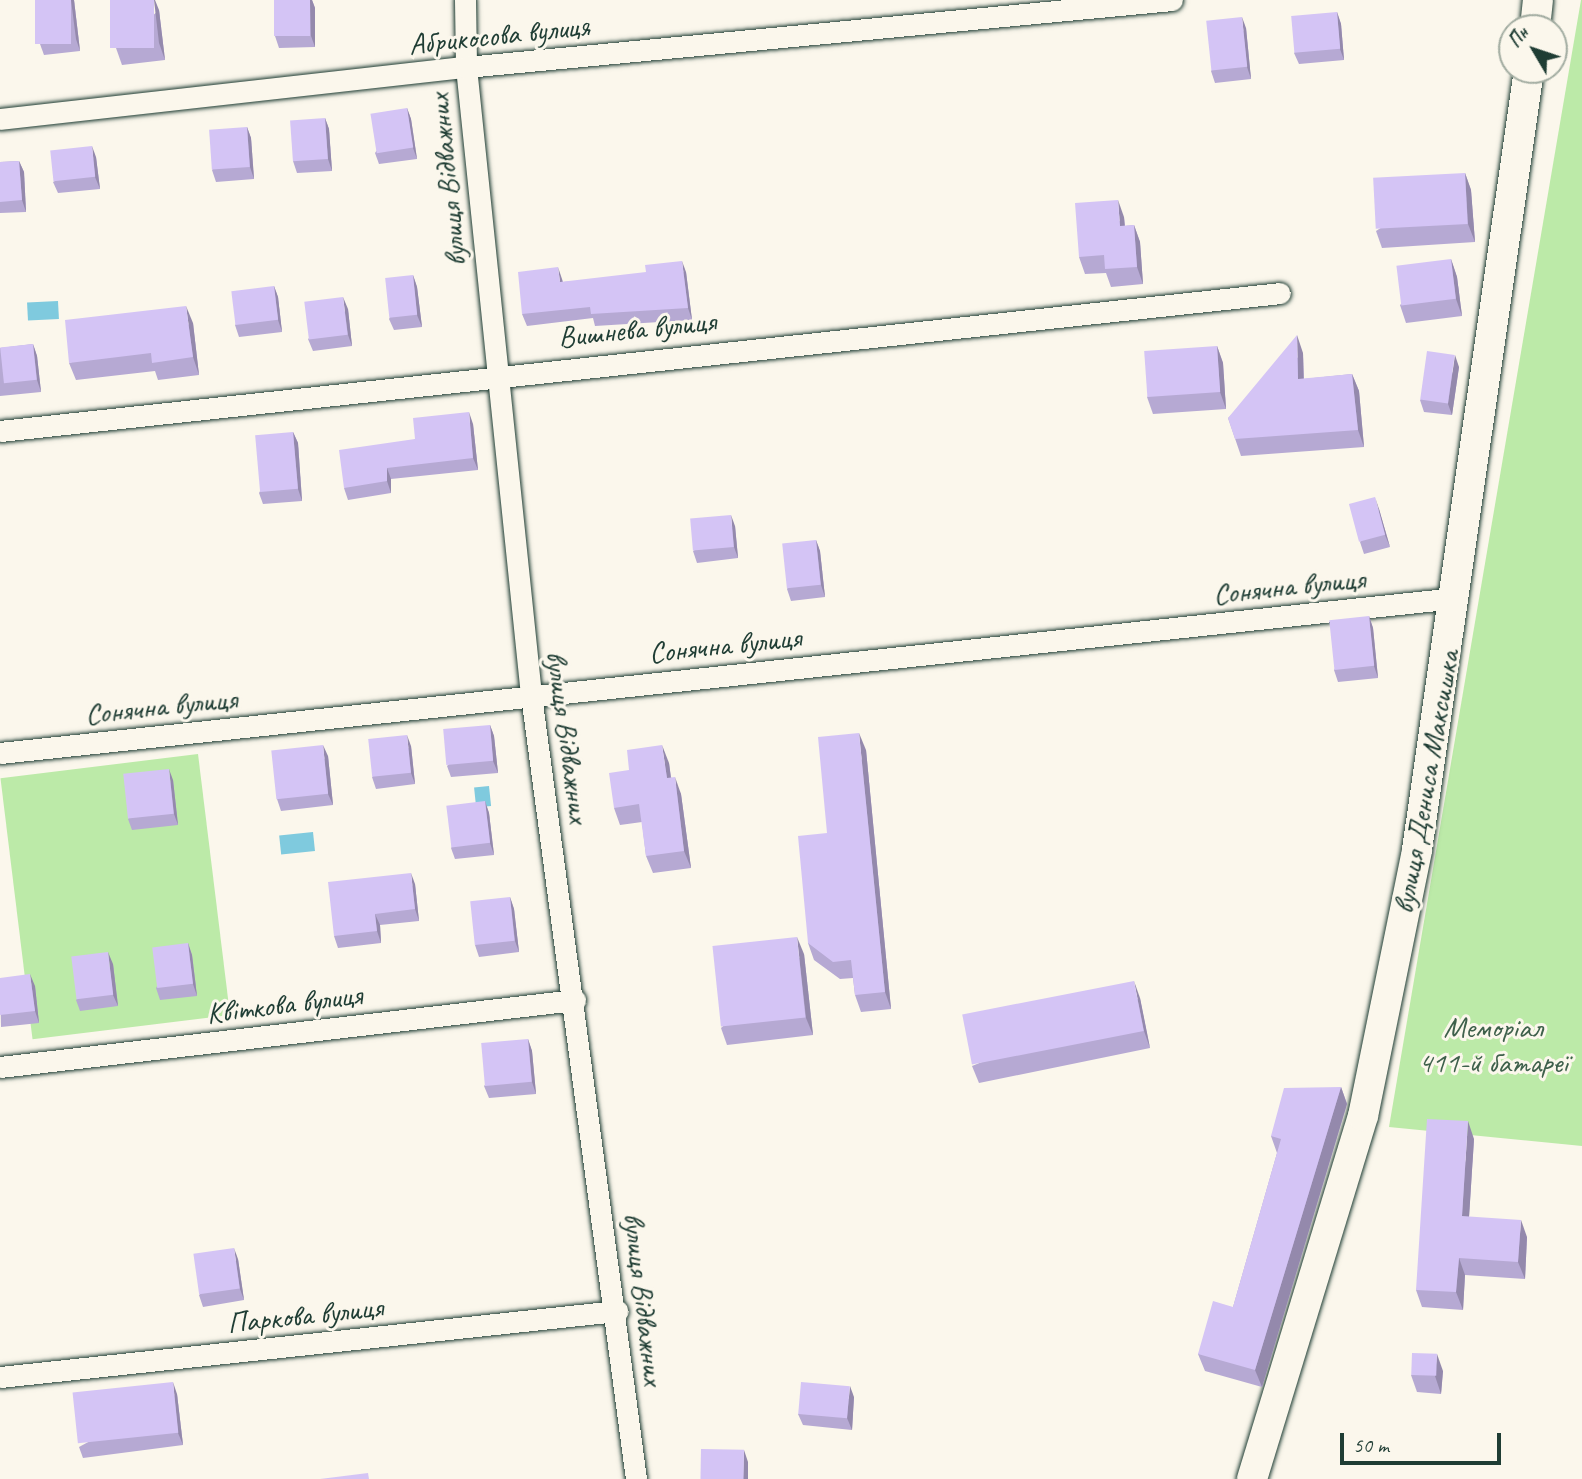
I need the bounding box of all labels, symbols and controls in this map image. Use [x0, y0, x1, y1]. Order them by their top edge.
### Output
street label: Абрикосова вулиця [407, 8, 591, 62]
north arrow [1498, 14, 1568, 84]
text: Пн [1503, 22, 1534, 52]
street label: вулиця Відважних [420, 92, 474, 268]
street label: Вишнева вулиця [556, 303, 718, 355]
street label: Сонячна вулиця [1211, 560, 1367, 612]
street label: Сонячна вулиця [647, 619, 803, 671]
street label: вулиця Дениса Максишка [1385, 647, 1467, 917]
street label: вулиця Відважних [538, 648, 598, 826]
street label: Сонячна вулиця [83, 680, 239, 732]
street label: Квіткова вулиця [203, 976, 365, 1032]
park label: Меморіал 411-й батареї [1418, 1009, 1568, 1080]
street label: вулиця Відважних [616, 1210, 672, 1388]
street label: Паркова вулиця [225, 1289, 385, 1341]
scale bar [1344, 1420, 1505, 1464]
text: 50 m [1353, 1432, 1389, 1458]

